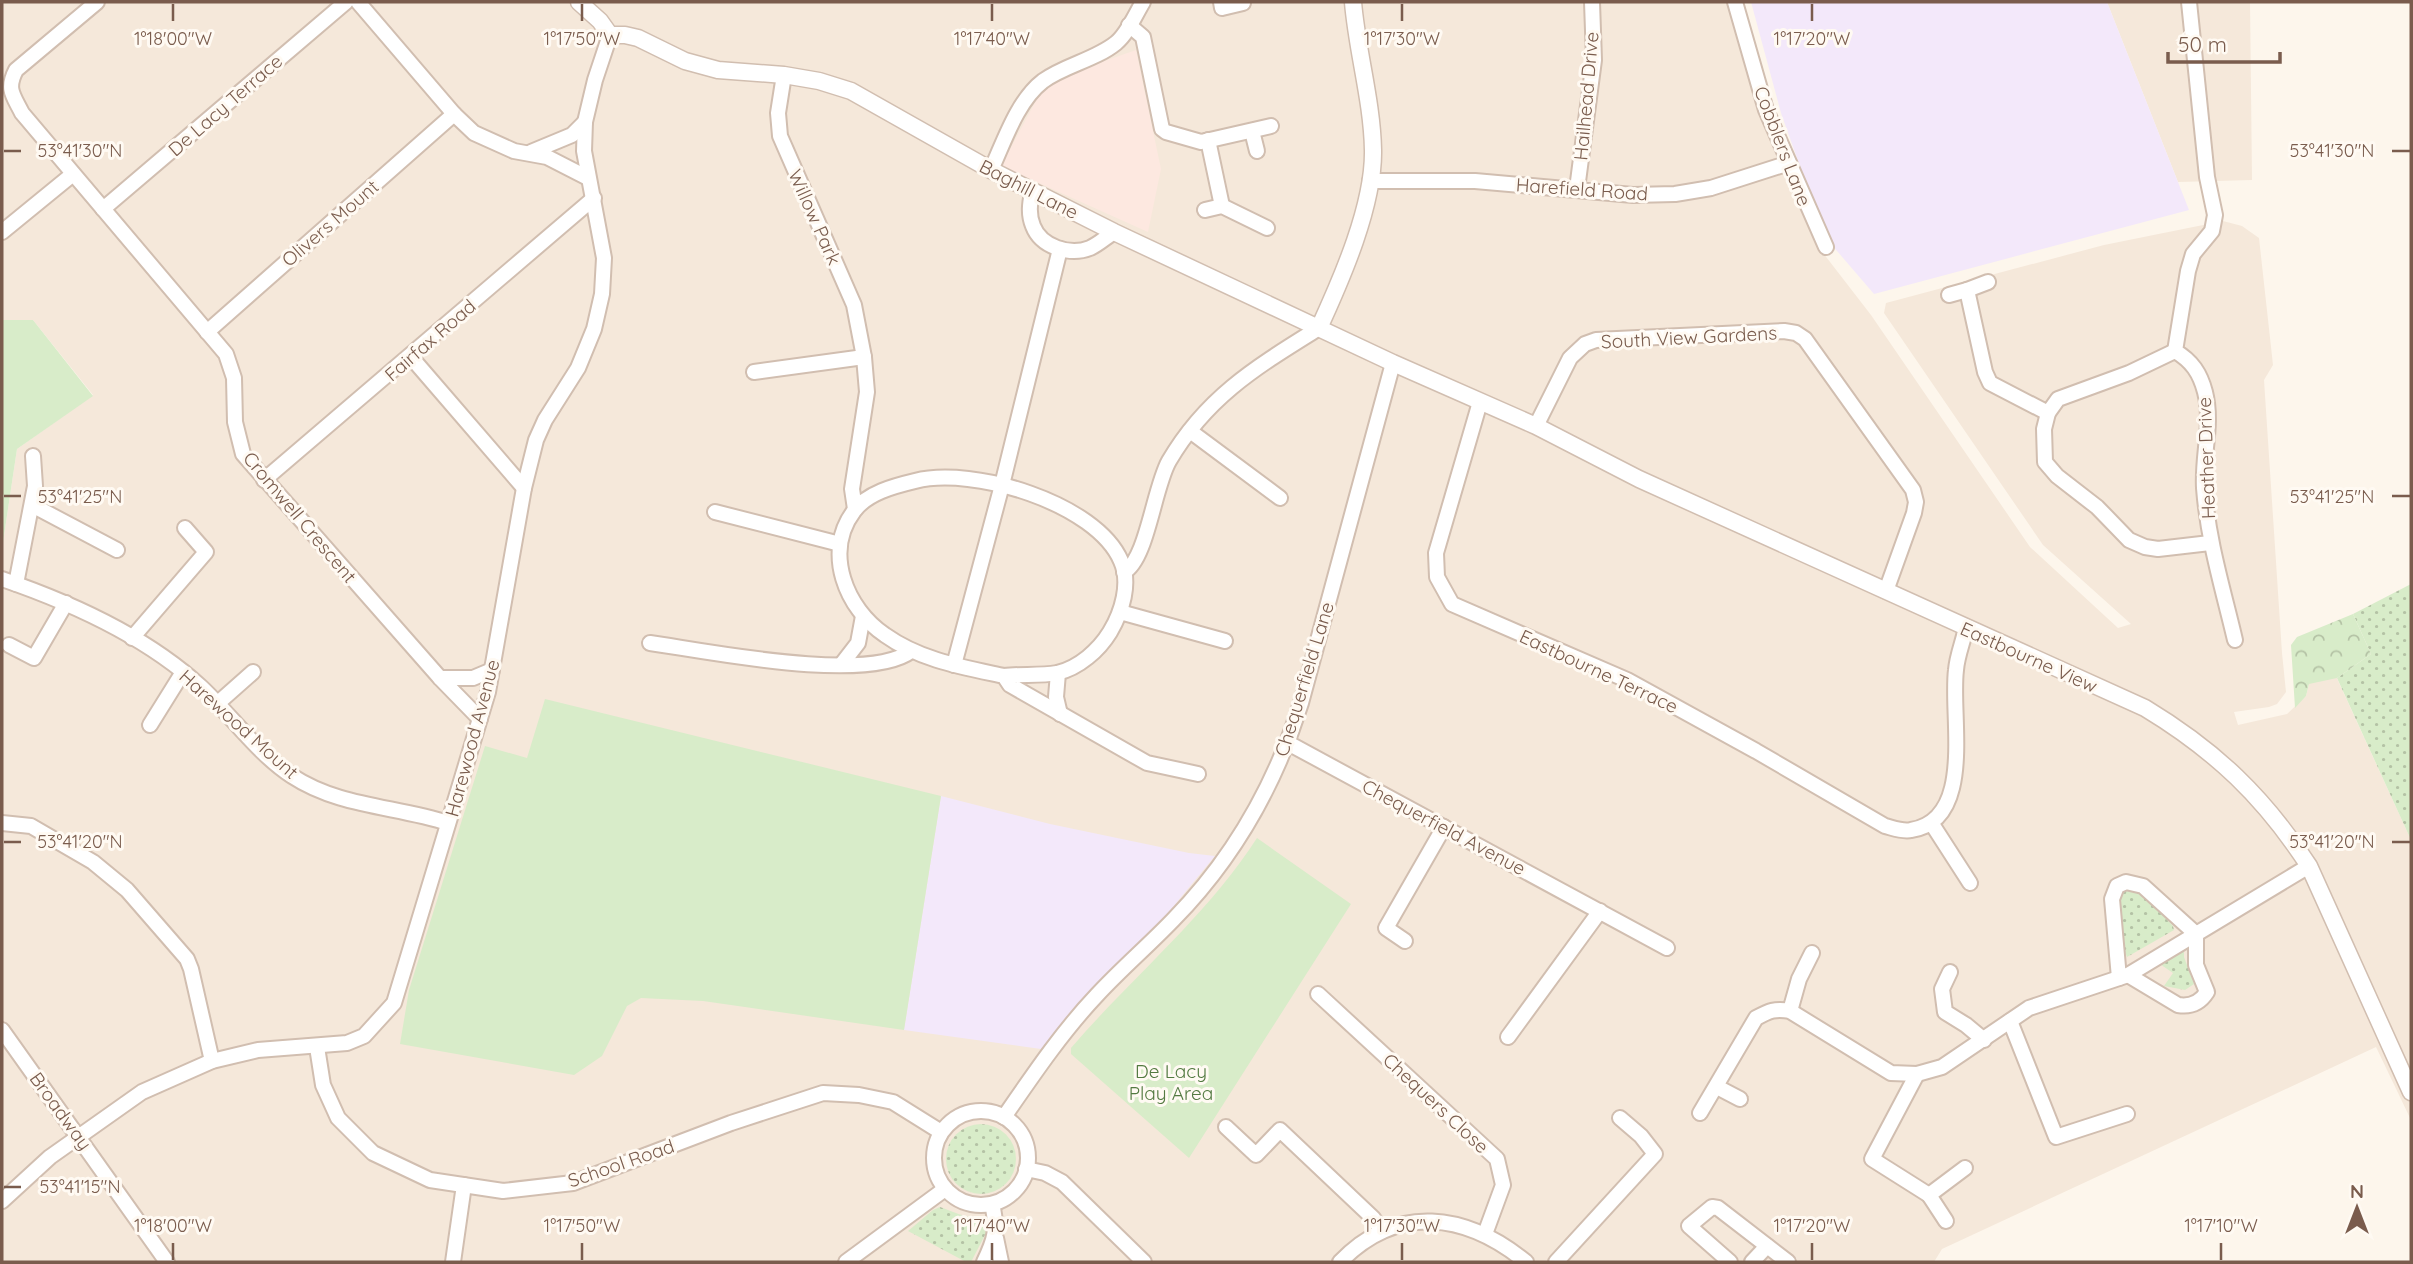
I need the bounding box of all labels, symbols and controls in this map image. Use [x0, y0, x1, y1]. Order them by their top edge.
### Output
scale bar [2168, 21, 2280, 65]
text: 1°18'00"W [134, 27, 212, 50]
text: 1°17'50"W [544, 27, 620, 50]
text: 1°17'40"W [954, 27, 1030, 50]
text: 1°17'30"W [1364, 27, 1440, 50]
text: 1°17'20"W [1774, 27, 1850, 50]
street label: Hailhead Drive [1568, 31, 1604, 161]
text: 50 m [2178, 31, 2227, 57]
street label: De Lacy Terrace [163, 49, 287, 161]
street label: Cobblers Lane [1749, 83, 1817, 209]
text: 53°41'30"N [38, 139, 122, 162]
text: 53°41'30"N [2290, 139, 2374, 162]
street label: Baghill Lane [975, 154, 1083, 224]
street label: Willow Park [783, 165, 847, 269]
street label: Harefield Road [1515, 172, 1649, 206]
street label: Olivers Mount [277, 174, 383, 272]
street label: Fairfax Road [379, 294, 481, 386]
street label: South View Gardens [1600, 320, 1778, 354]
street label: Heather Drive [2192, 397, 2220, 519]
street label: Cromwell Crescent [238, 446, 362, 588]
text: 53°41'25"N [38, 485, 122, 508]
text: 53°41'25"N [2290, 485, 2374, 508]
street label: Chequerfield Lane [1269, 599, 1339, 759]
street label: Eastbourne View [1957, 616, 2101, 698]
street label: Eastbourne Terrace [1516, 624, 1682, 718]
street label: Harewood Avenue [439, 657, 505, 819]
street label: Harewood Mount [174, 664, 304, 784]
street label: Chequerfield Avenue [1358, 774, 1530, 880]
text: 53°41'20"N [37, 830, 123, 853]
text: 53°41'20"N [2289, 830, 2375, 853]
street label: Chequers Close [1378, 1048, 1494, 1158]
park label: De Lacy Play Area [1129, 1059, 1213, 1105]
street label: Broadway [25, 1067, 97, 1155]
street label: School Road [565, 1134, 677, 1192]
north arrow [2322, 1173, 2392, 1243]
text: 53°41'15"N [39, 1175, 121, 1198]
text: N [2350, 1179, 2364, 1203]
text: 1°18'00"W [134, 1214, 212, 1237]
text: 1°17'50"W [544, 1214, 620, 1237]
text: 1°17'40"W [954, 1214, 1030, 1237]
text: 1°17'30"W [1364, 1214, 1440, 1237]
text: 1°17'20"W [1774, 1214, 1850, 1237]
text: 1°17'10"W [2184, 1214, 2258, 1237]

